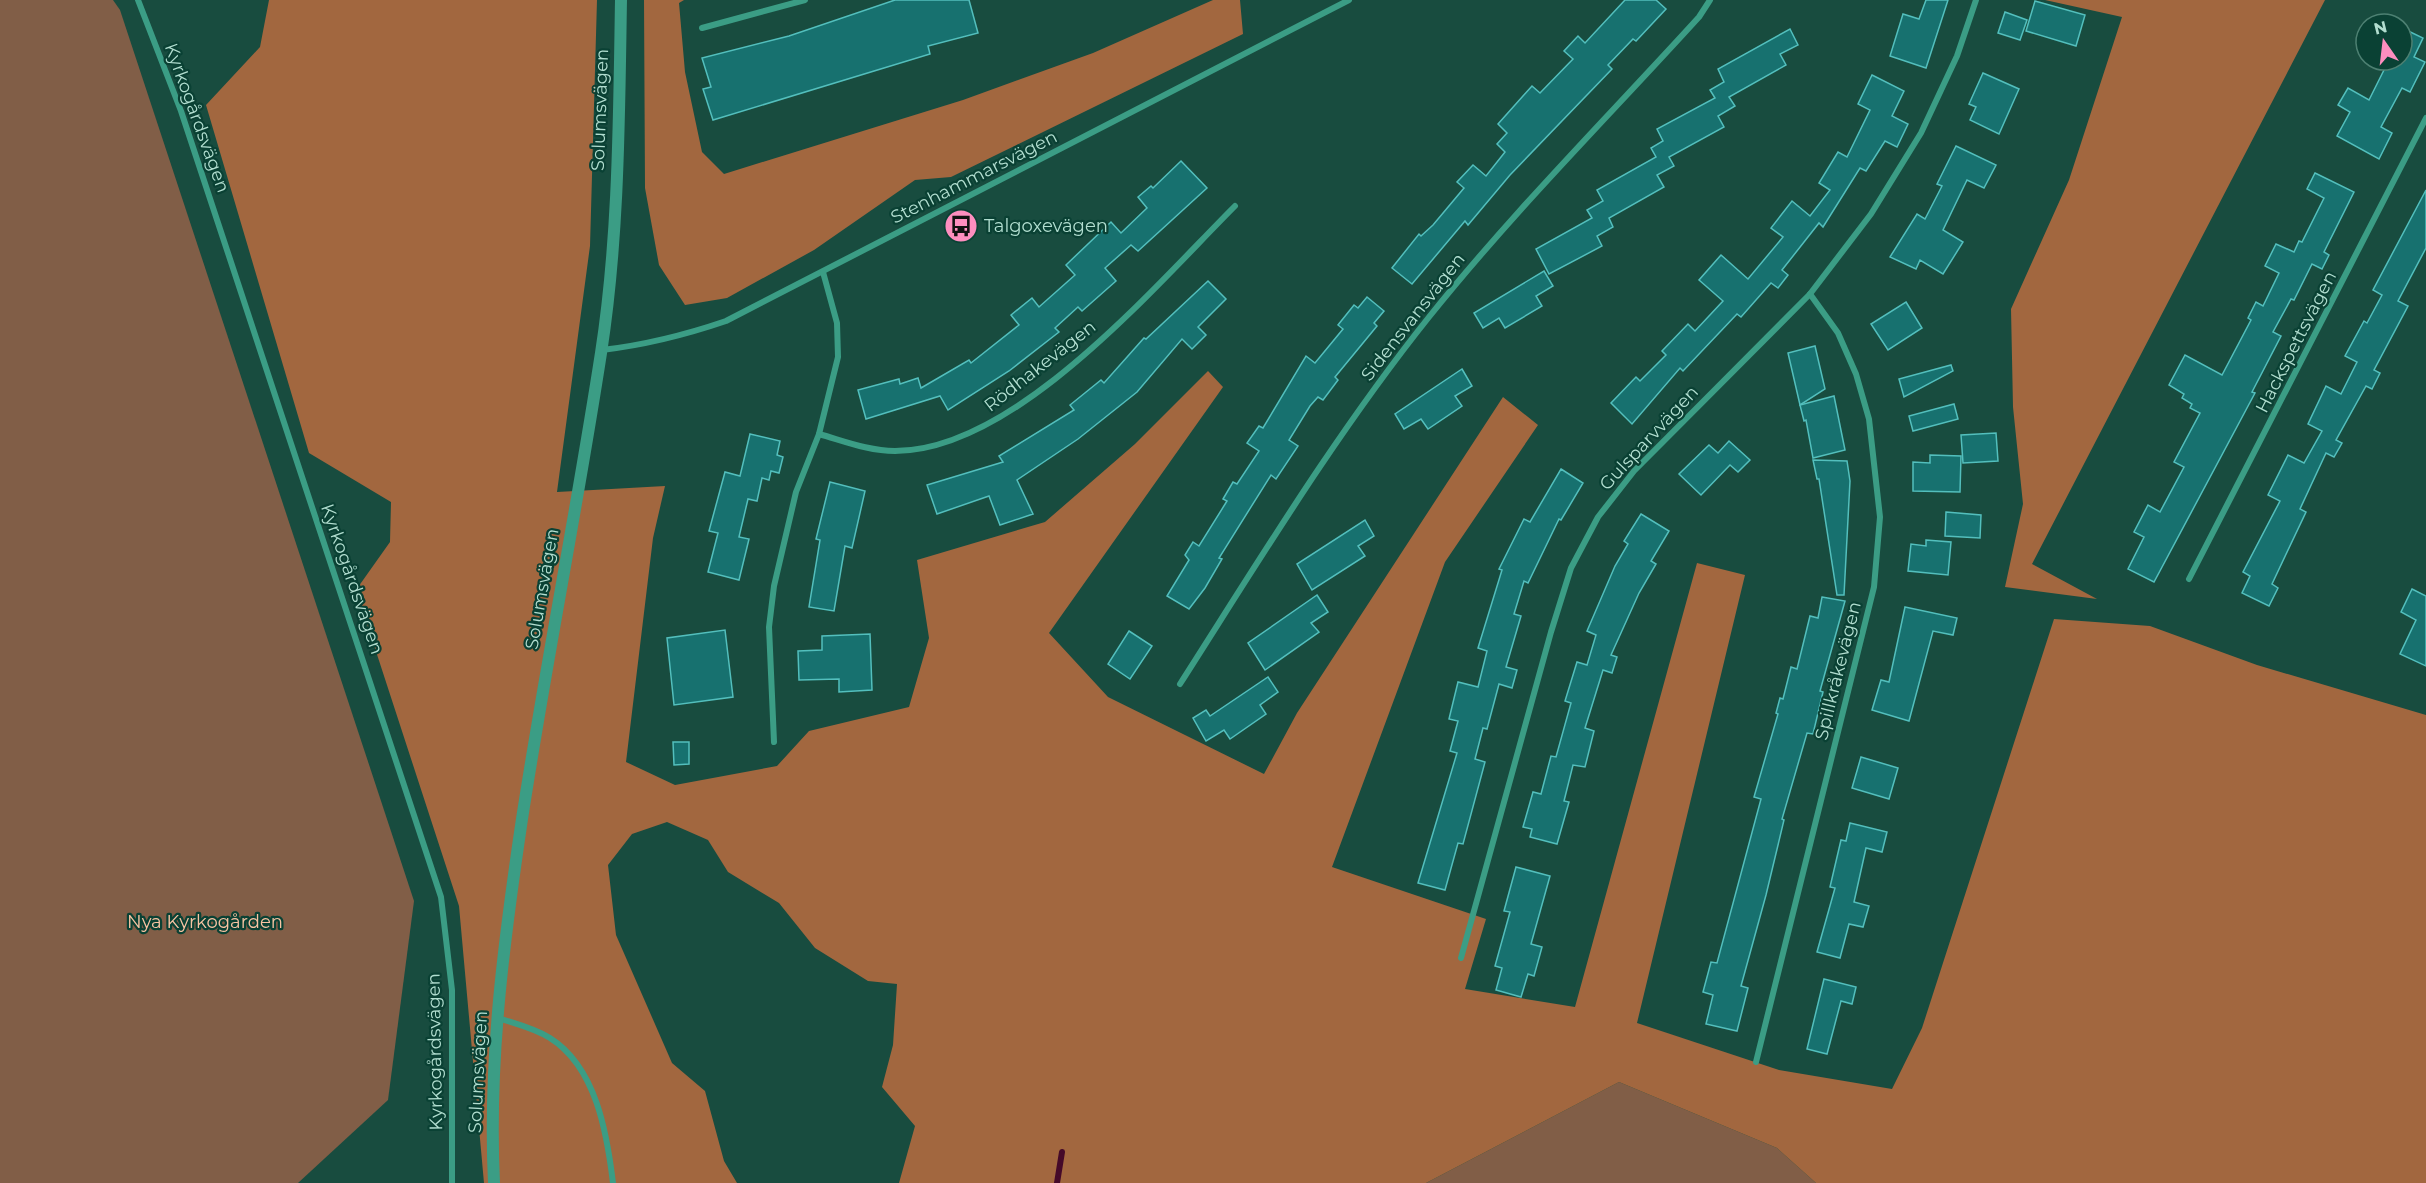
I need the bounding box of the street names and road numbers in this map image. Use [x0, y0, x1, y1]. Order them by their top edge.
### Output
street label: Kyrkogårdsvägen [160, 40, 234, 196]
street label: Solumsvägen [587, 48, 613, 172]
street label: Stenhammarsvägen [887, 125, 1061, 229]
street label: Sidensvansvägen [1356, 249, 1470, 385]
street label: Hackspettsvägen [2251, 268, 2341, 416]
street label: Rödhakevägen [980, 316, 1100, 416]
street label: Gulsparvvägen [1595, 381, 1703, 495]
street label: Kyrkogårdsvägen [316, 501, 388, 657]
street label: Solumsvägen [521, 527, 563, 651]
street label: Spillkråkevägen [1810, 599, 1866, 743]
street label: Kyrkogårdsvägen [423, 973, 447, 1131]
street label: Solumsvägen [464, 1010, 492, 1134]

